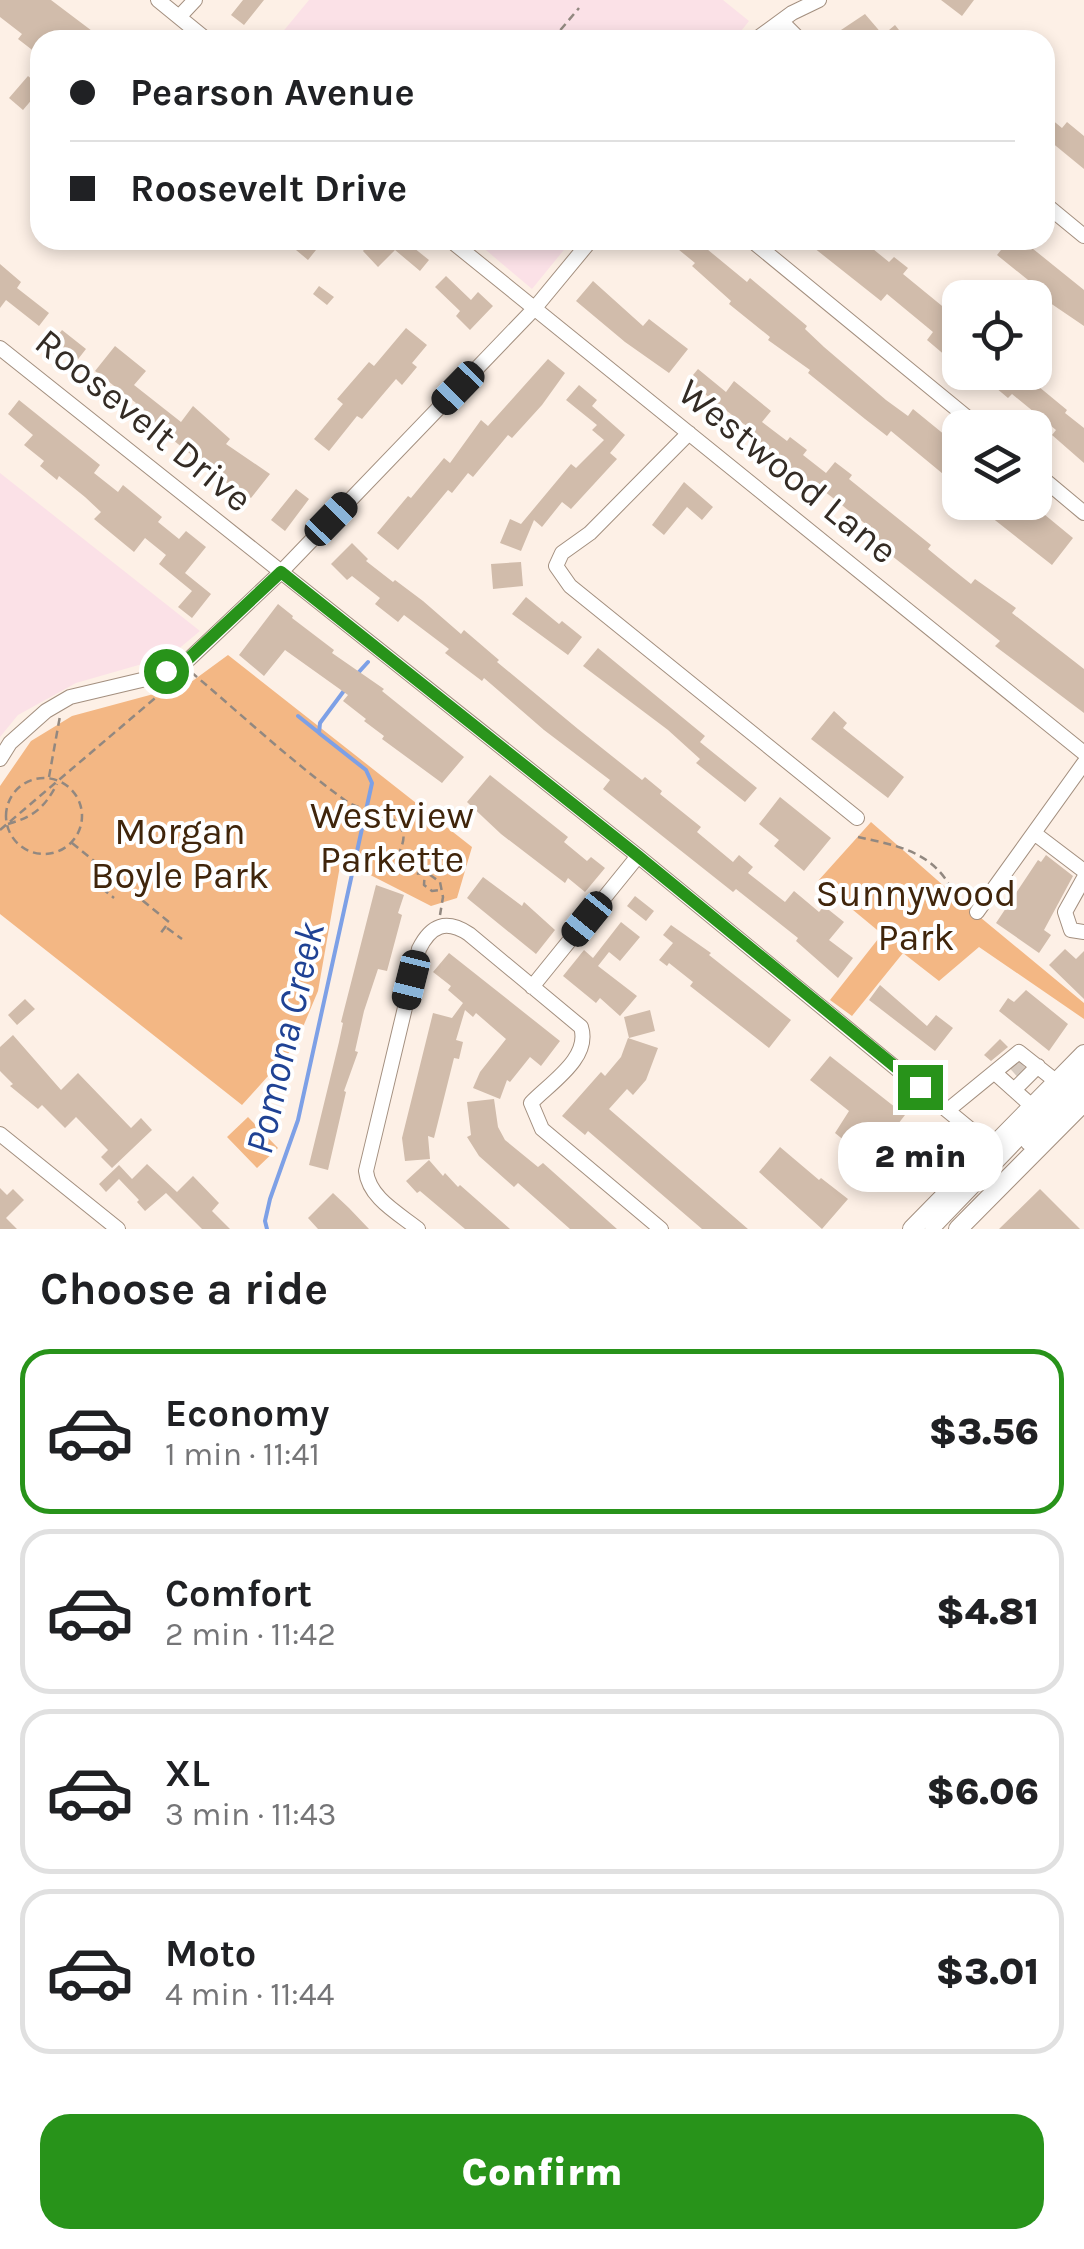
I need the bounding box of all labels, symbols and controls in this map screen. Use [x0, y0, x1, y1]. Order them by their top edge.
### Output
text: Pearson Avenue [130, 70, 415, 115]
text: Roosevelt Drive [130, 166, 407, 211]
map controls [942, 280, 1052, 520]
button: locate [942, 280, 1052, 390]
street label: Roosevelt Drive [26, 319, 261, 521]
car [426, 356, 490, 420]
street label: Westwood Lane [669, 369, 906, 573]
button: layers [942, 410, 1052, 520]
car [299, 487, 363, 551]
route start [144, 649, 189, 694]
park label: Westview Parkette [310, 793, 474, 882]
park label: Morgan Boyle Park [91, 809, 269, 898]
park label: Sunnywood Park [815, 871, 1017, 960]
car [556, 886, 618, 952]
water label: Pomona Creek [235, 917, 334, 1159]
car [389, 947, 433, 1013]
route end [898, 1065, 943, 1110]
callout: 2 min [838, 1122, 1002, 1192]
text: 2 min [875, 1138, 966, 1175]
text: Choose a ride [40, 1263, 328, 1315]
icon: car [45, 1387, 135, 1477]
text: Economy [165, 1391, 329, 1436]
text: $3.56 [929, 1409, 1039, 1454]
text: 1 min · 11:41 [165, 1436, 320, 1473]
icon: car [45, 1567, 135, 1657]
text: Comfort [165, 1571, 312, 1616]
text: $4.81 [936, 1589, 1039, 1634]
text: 2 min · 11:42 [165, 1616, 336, 1653]
icon: car [45, 1747, 135, 1837]
text: XL [165, 1751, 210, 1796]
text: $6.06 [926, 1769, 1039, 1814]
text: 3 min · 11:43 [165, 1796, 337, 1833]
icon: car [45, 1927, 135, 2017]
text: Moto [165, 1931, 256, 1976]
text: $3.01 [936, 1949, 1039, 1994]
text: 4 min · 11:44 [165, 1976, 334, 2013]
button: Confirm [40, 2114, 1044, 2229]

